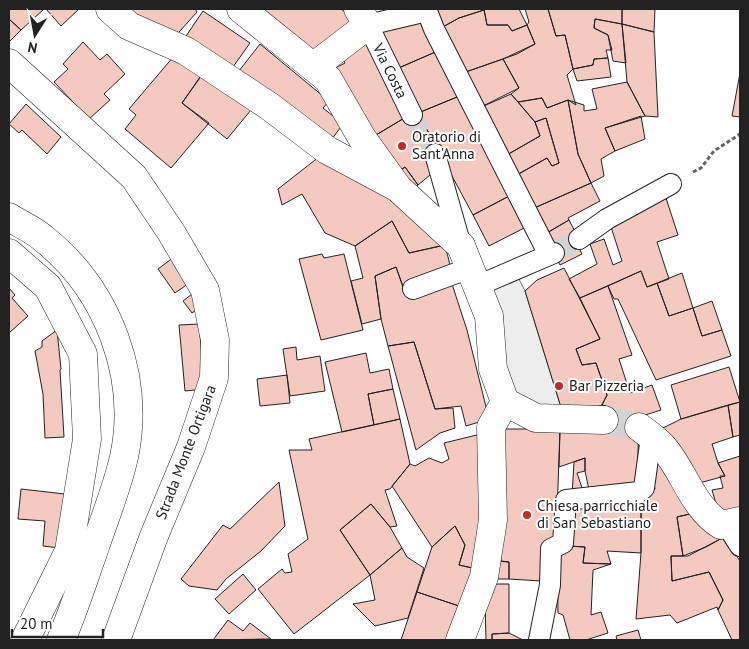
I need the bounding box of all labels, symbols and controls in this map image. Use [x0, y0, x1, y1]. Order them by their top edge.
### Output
north arrow [10, 10, 60, 60]
text: N [26, 38, 39, 57]
street label: Via Costa [369, 39, 412, 101]
place label: Oratorio di Sant'Anna [412, 127, 481, 163]
marker: Oratorio di Sant'Anna [396, 140, 408, 152]
place label: Bar Pizzeria [569, 376, 644, 395]
marker: Bar Pizzeria [553, 380, 565, 392]
street label: Strada Monte Ortigara [151, 382, 220, 522]
place label: Chiesa parricchiale di San Sebastiano [537, 496, 658, 532]
marker: Chiesa parricchiale di San Sebastiano [521, 509, 533, 521]
scale bar [12, 606, 104, 638]
text: 20 m [20, 614, 53, 633]

